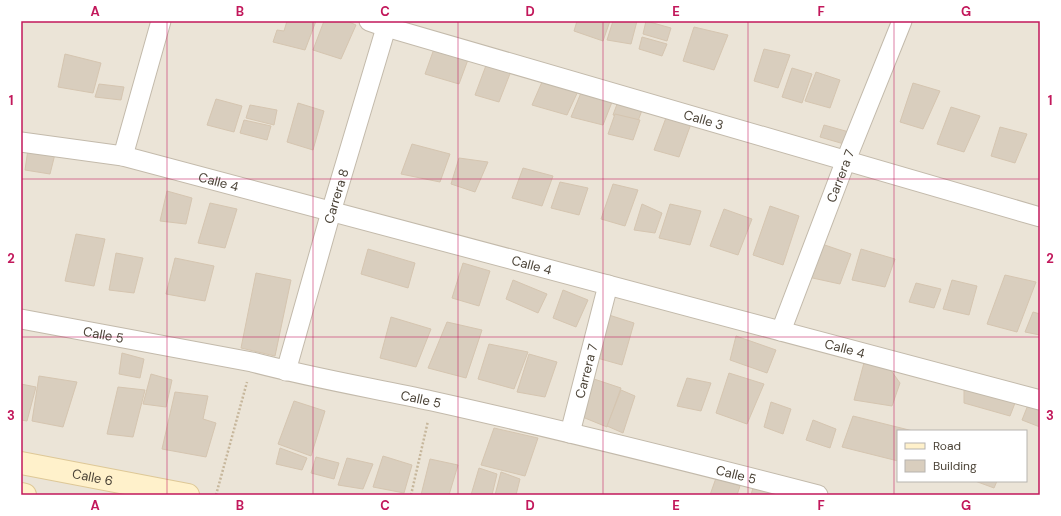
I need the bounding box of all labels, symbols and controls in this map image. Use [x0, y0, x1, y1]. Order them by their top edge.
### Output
text: A [90, 3, 100, 20]
text: B [236, 3, 244, 20]
text: C [380, 3, 390, 20]
text: D [525, 3, 535, 20]
text: E [672, 3, 680, 20]
text: F [817, 3, 825, 20]
text: G [961, 3, 971, 20]
text: 1 [9, 92, 13, 109]
text: 1 [1048, 92, 1052, 109]
street label: Calle 3 [682, 106, 726, 134]
street label: Carrera 7 [823, 147, 858, 205]
street label: Carrera 8 [320, 167, 353, 225]
street label: Calle 4 [197, 168, 241, 195]
text: 2 [7, 250, 15, 267]
text: 2 [1046, 250, 1054, 267]
street label: Calle 4 [510, 252, 554, 279]
street label: Calle 5 [82, 323, 125, 347]
street label: Calle 4 [823, 335, 867, 362]
street label: Carrera 7 [571, 342, 602, 400]
street label: Calle 5 [399, 387, 443, 412]
text: 3 [7, 407, 15, 424]
text: 3 [1046, 407, 1054, 424]
legend [897, 430, 1027, 482]
text: Road [933, 438, 961, 454]
text: Building [933, 458, 977, 474]
street label: Calle 5 [714, 461, 758, 488]
street label: Calle 6 [71, 465, 114, 489]
text: A [90, 497, 100, 514]
text: B [236, 497, 244, 514]
text: C [380, 497, 390, 514]
text: D [525, 497, 535, 514]
text: E [672, 497, 680, 514]
text: F [817, 497, 825, 514]
text: G [961, 497, 971, 514]

